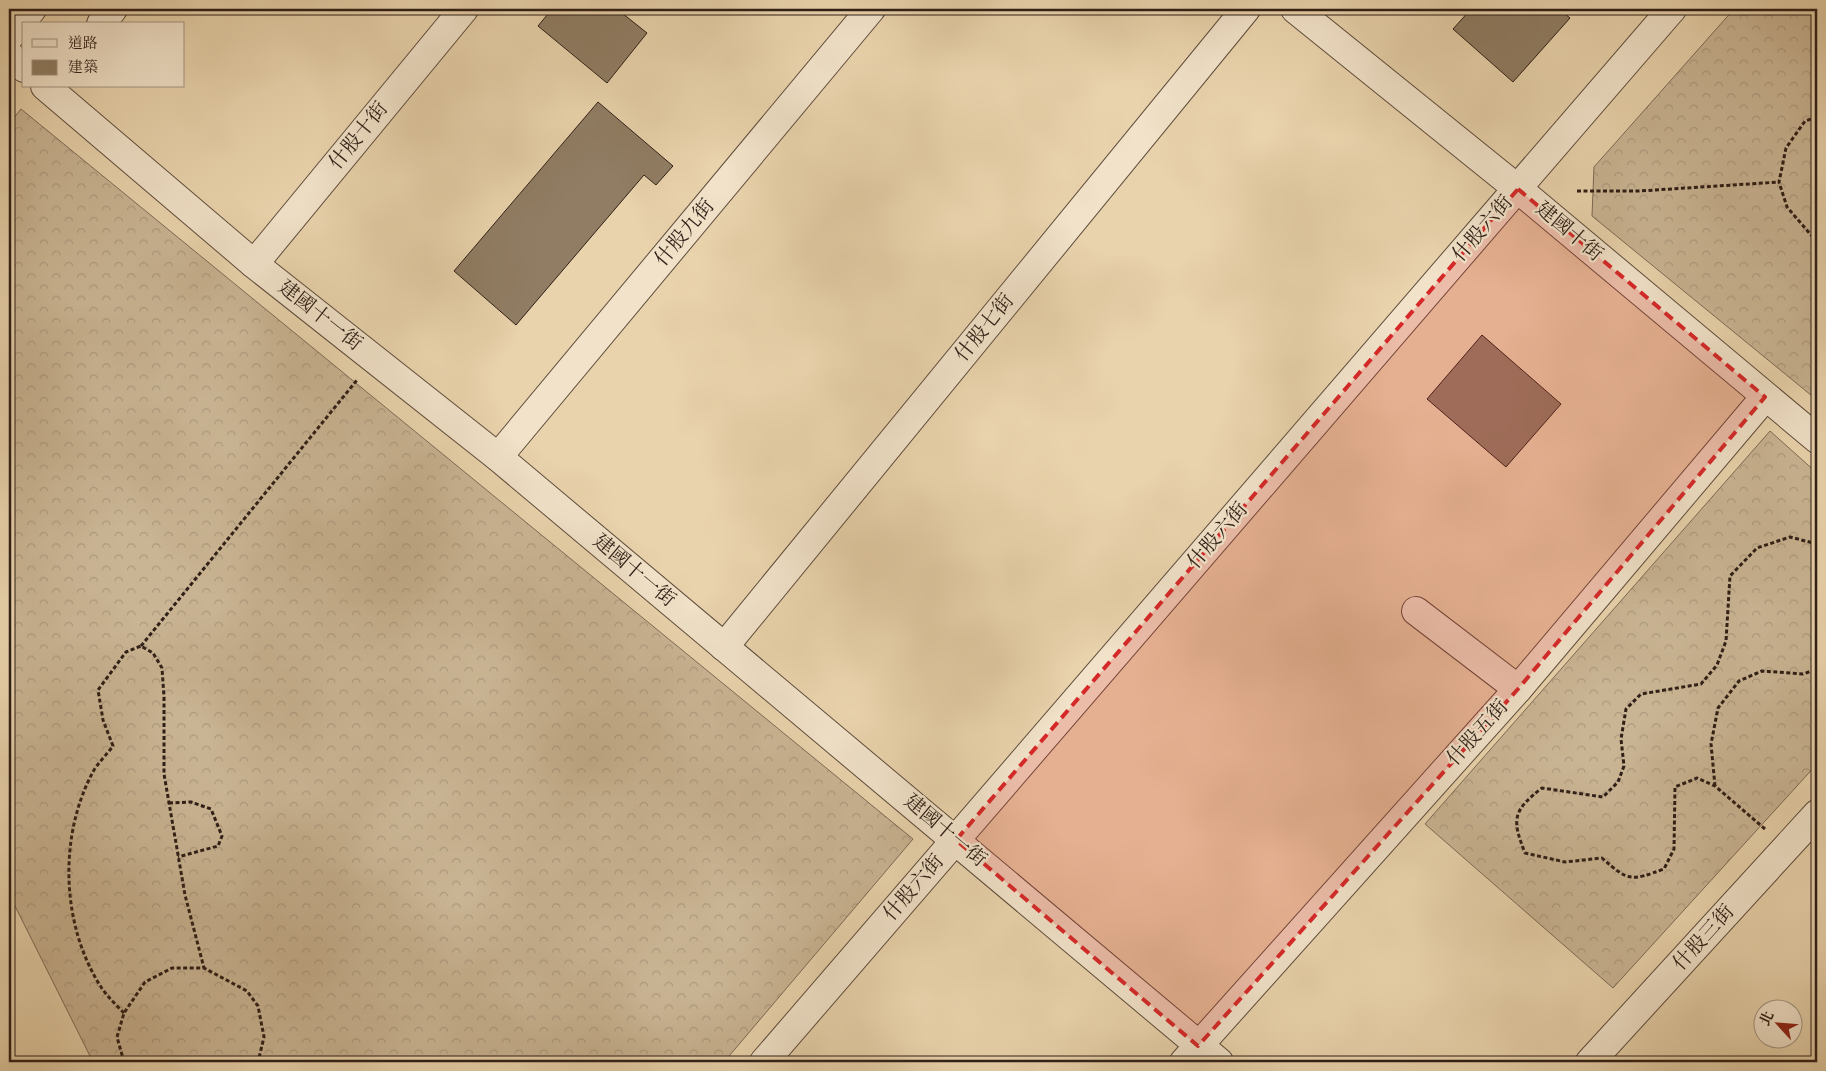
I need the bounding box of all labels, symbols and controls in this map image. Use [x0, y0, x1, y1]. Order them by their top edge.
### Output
legend [22, 22, 185, 88]
text: 道路 [68, 34, 98, 53]
text: 建築 [68, 58, 98, 77]
street label: 什股十街 [324, 97, 394, 175]
street label: 什股六街 [1447, 191, 1519, 267]
street label: 什股九街 [650, 194, 720, 272]
street label: 建國十街 [1530, 197, 1608, 267]
street label: 建國十一街 [273, 275, 367, 357]
street label: 什股七街 [950, 289, 1020, 367]
street label: 什股六街 [1182, 498, 1254, 574]
street label: 建國十一街 [588, 529, 680, 613]
street label: 什股五街 [1442, 695, 1514, 771]
street label: 建國十一街 [899, 789, 991, 873]
street label: 什股六街 [878, 850, 950, 926]
street label: 什股三街 [1668, 900, 1740, 976]
north arrow [1754, 998, 1804, 1048]
text: 北 [1756, 1009, 1778, 1029]

